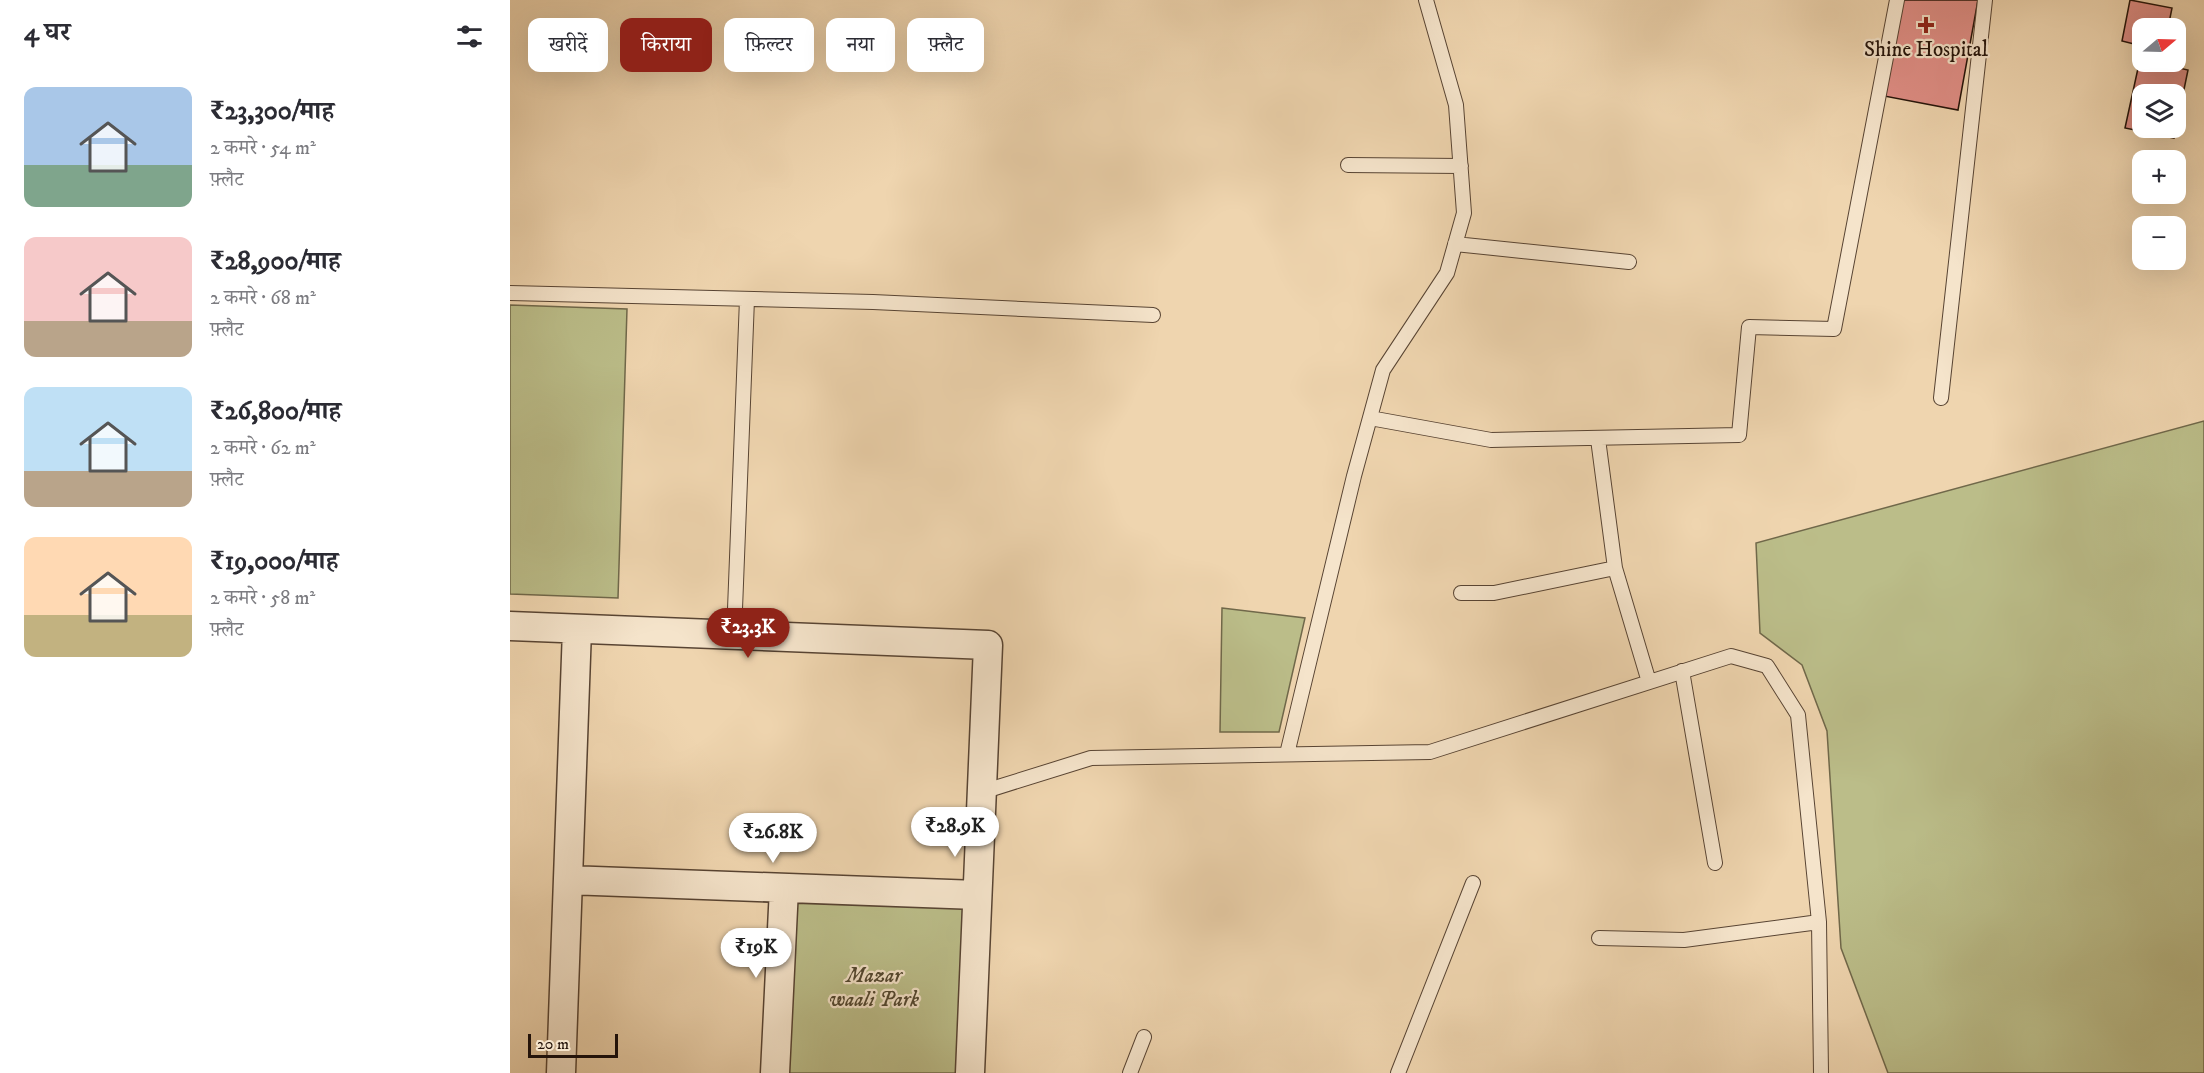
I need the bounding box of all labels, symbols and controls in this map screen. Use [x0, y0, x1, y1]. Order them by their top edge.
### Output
text: 4 घर [24, 16, 70, 49]
marker: Shine Hospital [1917, 16, 1935, 34]
chip: खरीदें [528, 18, 608, 72]
chip: किराया [620, 18, 712, 72]
chip: फ़िल्टर [724, 18, 814, 72]
chip: नया [826, 18, 895, 72]
chip: फ़्लैट [907, 18, 984, 72]
north arrow [2132, 18, 2186, 72]
map controls [2132, 18, 2186, 270]
icon: filters [453, 20, 486, 53]
place label: Shine Hospital [1864, 37, 1989, 63]
button: layers [2132, 84, 2186, 138]
text: ₹23,300/माह [210, 95, 334, 128]
icon: home [72, 111, 144, 183]
text: 2 कमरे · 54 m² [210, 136, 316, 161]
button: + [2132, 150, 2186, 204]
text: फ़्लैट [210, 168, 243, 193]
button: − [2132, 216, 2186, 270]
text: ₹28,900/माह [210, 245, 341, 278]
icon: home [72, 261, 144, 333]
text: 2 कमरे · 68 m² [210, 286, 316, 311]
text: फ़्लैट [210, 318, 243, 343]
text: ₹26,800/माह [210, 395, 341, 428]
icon: home [72, 411, 144, 483]
text: 2 कमरे · 62 m² [210, 436, 316, 461]
text: फ़्लैट [210, 468, 243, 493]
text: ₹19,000/माह [210, 545, 338, 578]
icon: home [72, 561, 144, 633]
text: 2 कमरे · 58 m² [210, 586, 315, 611]
pin: ₹23.3K [699, 608, 797, 659]
text: ₹23.3K [721, 615, 775, 640]
text: फ़्लैट [210, 618, 243, 643]
pin: ₹28.9K [906, 807, 1004, 858]
pin: ₹26.8K [724, 813, 822, 864]
text: ₹28.9K [925, 814, 985, 839]
text: ₹26.8K [743, 820, 803, 845]
pin: ₹19K [720, 928, 792, 979]
text: ₹19K [735, 935, 777, 960]
park label: Mazar waali Park [829, 963, 919, 1013]
scale bar [528, 1031, 618, 1058]
text: 20 m [537, 1034, 569, 1054]

